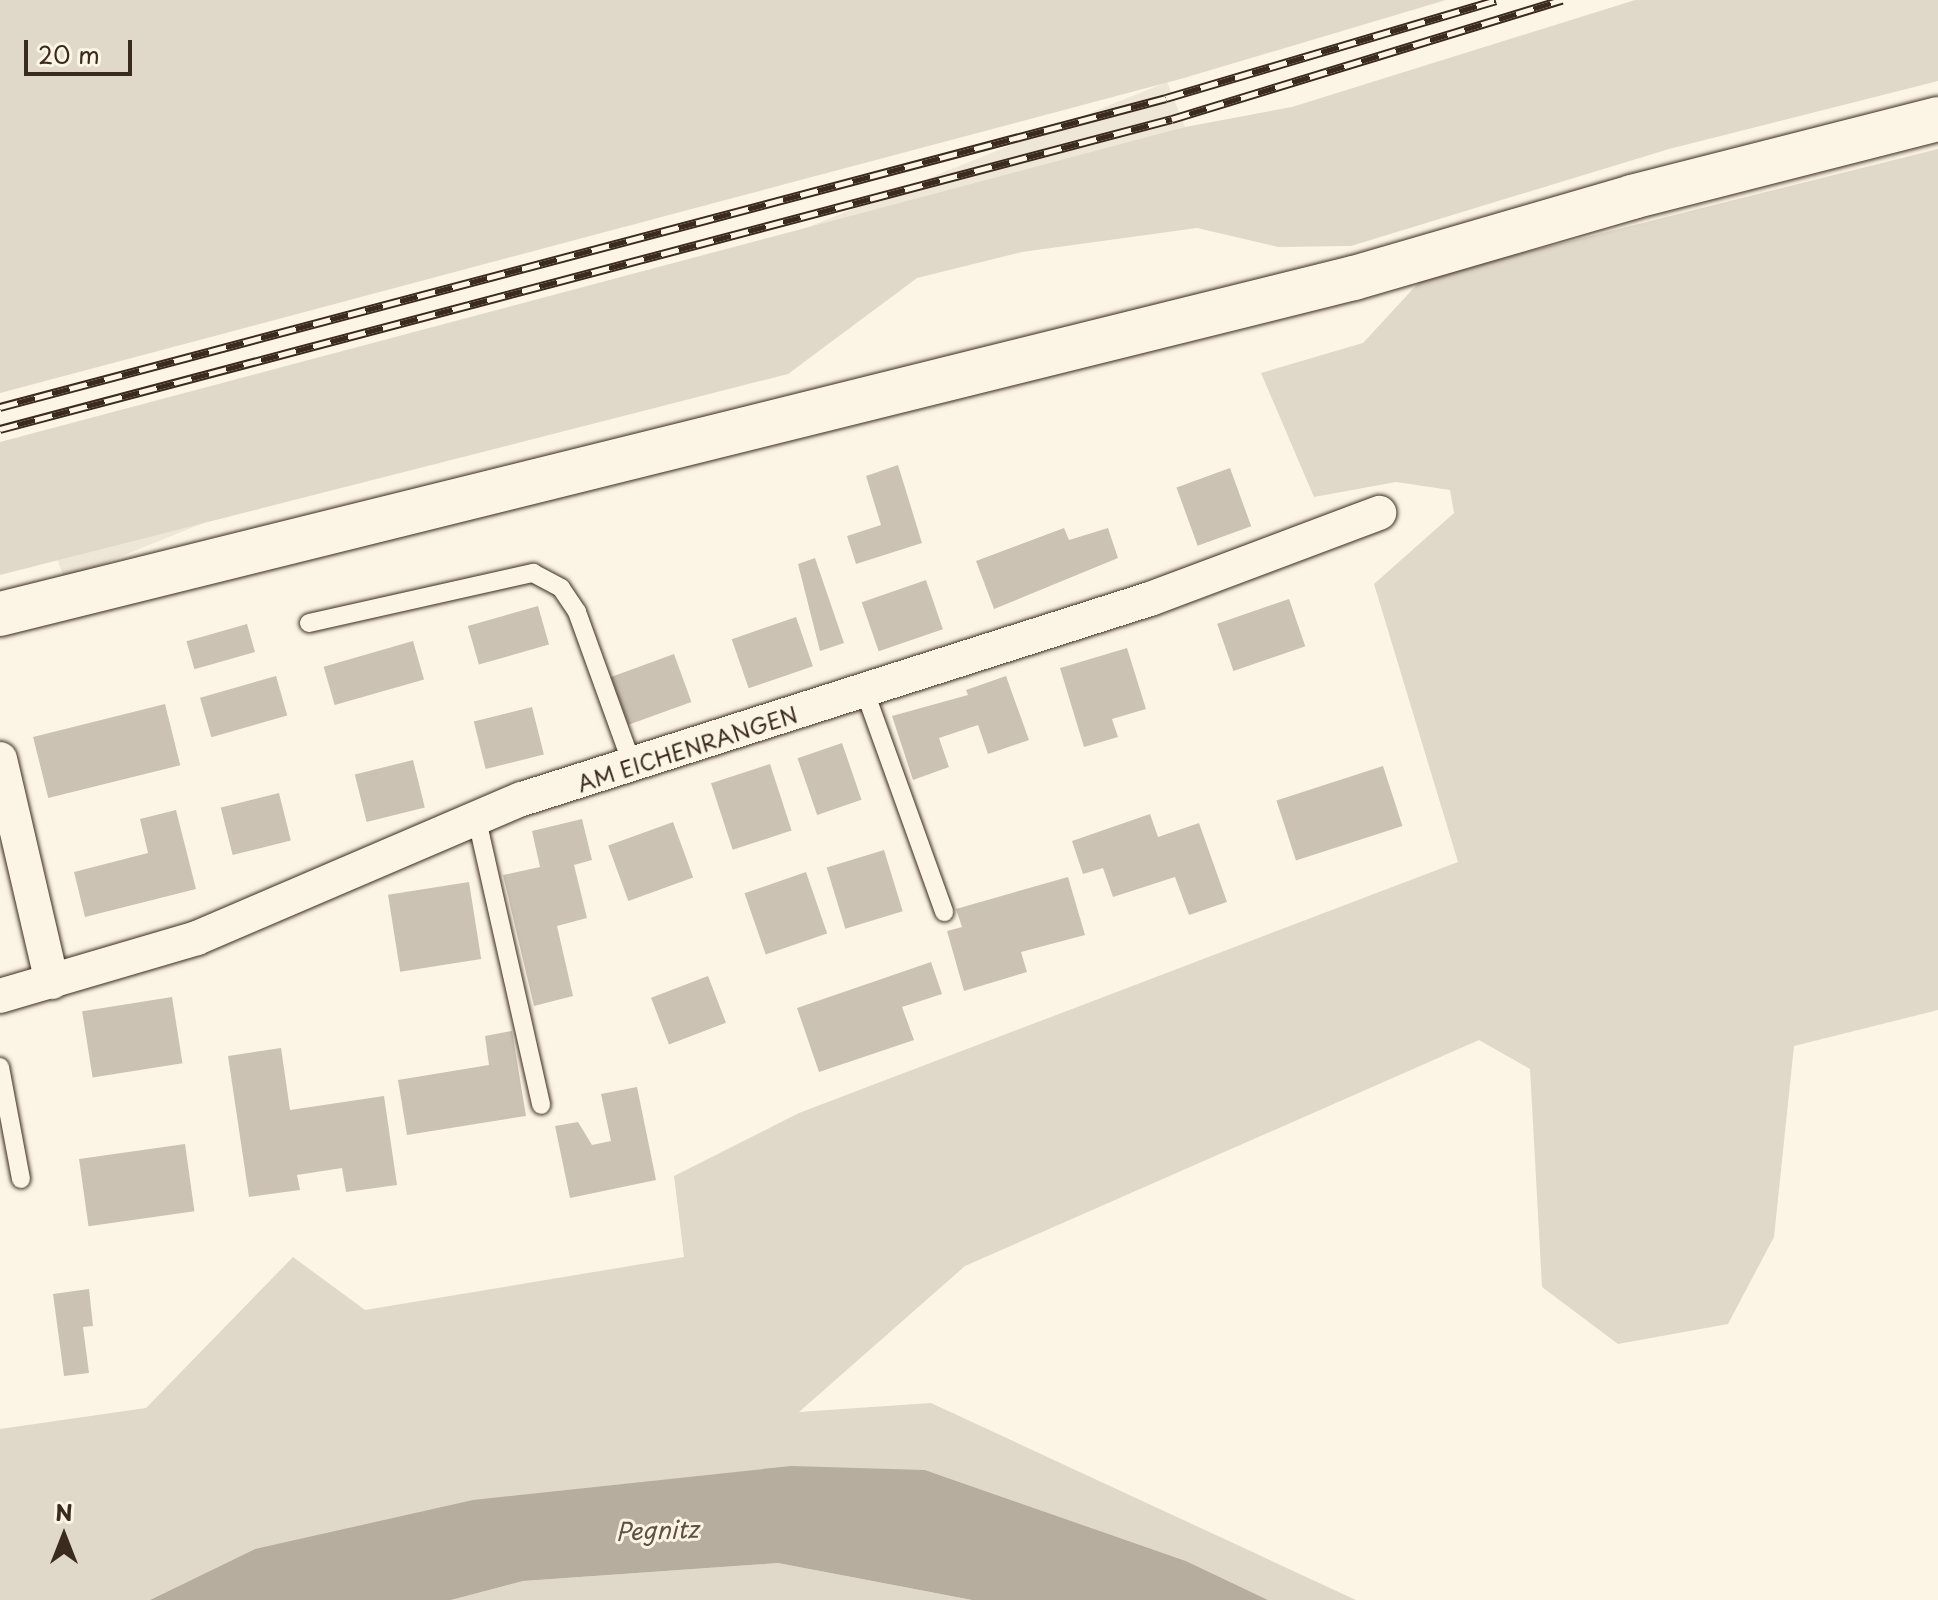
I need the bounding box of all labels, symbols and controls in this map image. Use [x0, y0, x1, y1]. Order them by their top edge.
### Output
scale bar [28, 24, 136, 74]
text: 20 m [38, 36, 100, 72]
street label: AM EICHENRANGEN [574, 700, 800, 796]
text: N [55, 1495, 73, 1528]
north arrow [24, 1496, 104, 1576]
water label: Pegnitz [615, 1514, 699, 1546]

